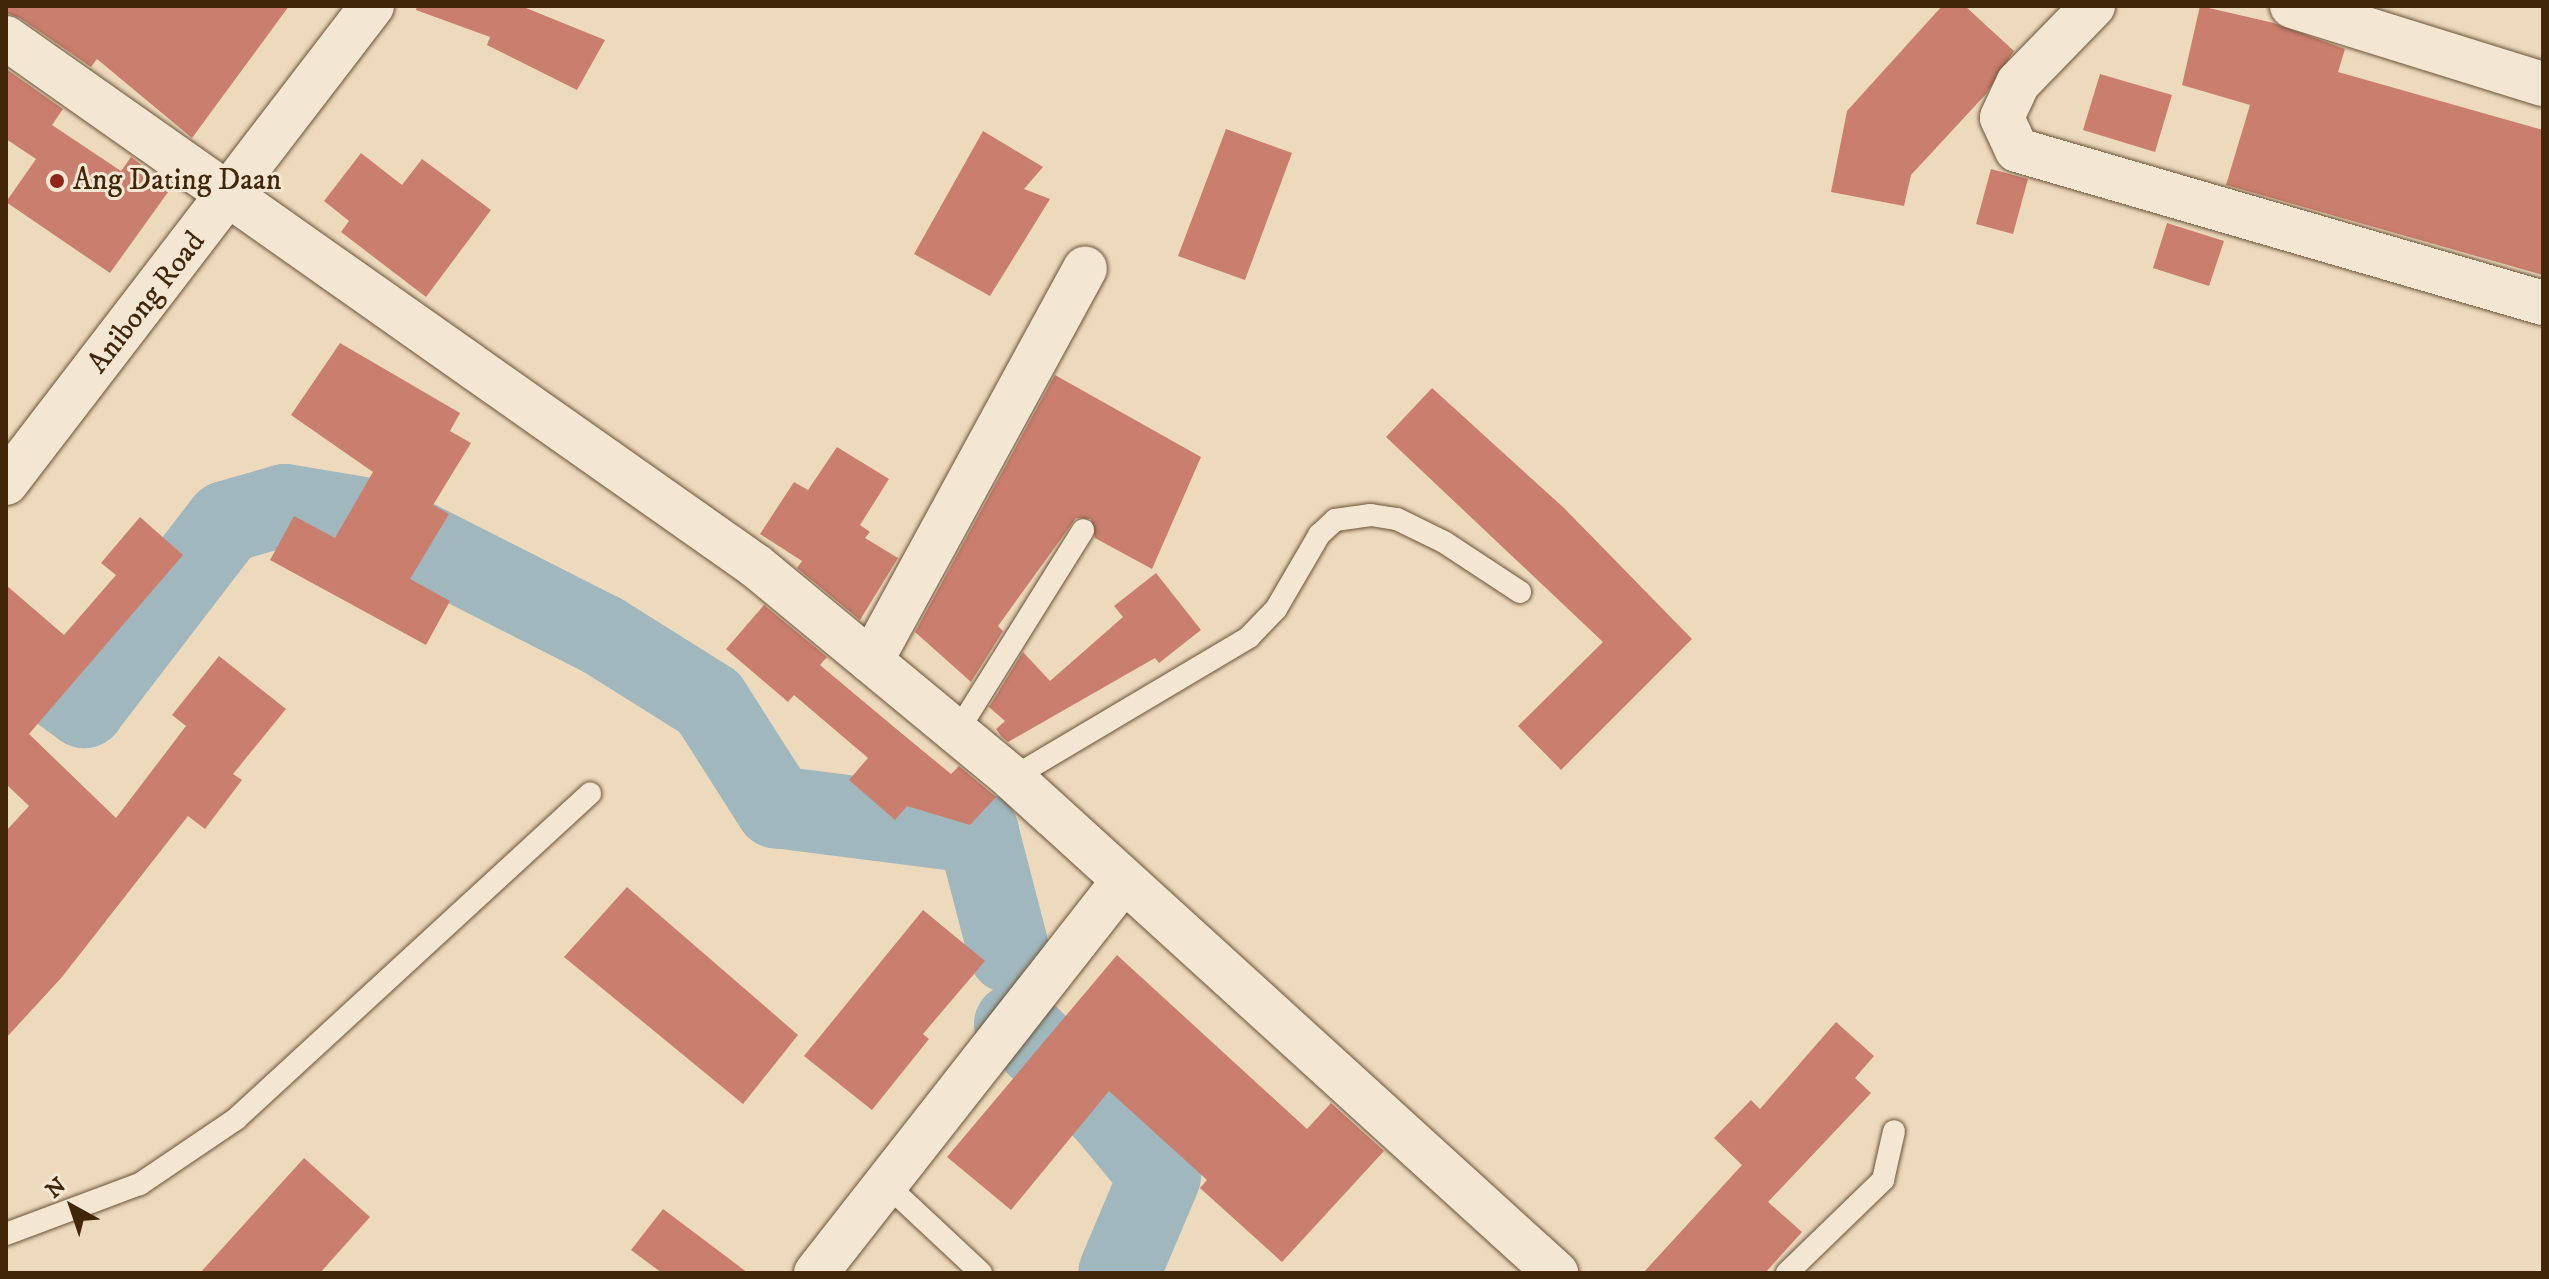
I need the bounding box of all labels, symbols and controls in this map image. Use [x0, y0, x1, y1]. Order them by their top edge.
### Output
place label: Ang Dating Daan [73, 163, 281, 199]
marker: Ang Dating Daan [48, 172, 66, 190]
street label: Anibong Road [80, 225, 214, 381]
north arrow [32, 1167, 112, 1247]
text: N [41, 1172, 72, 1204]

